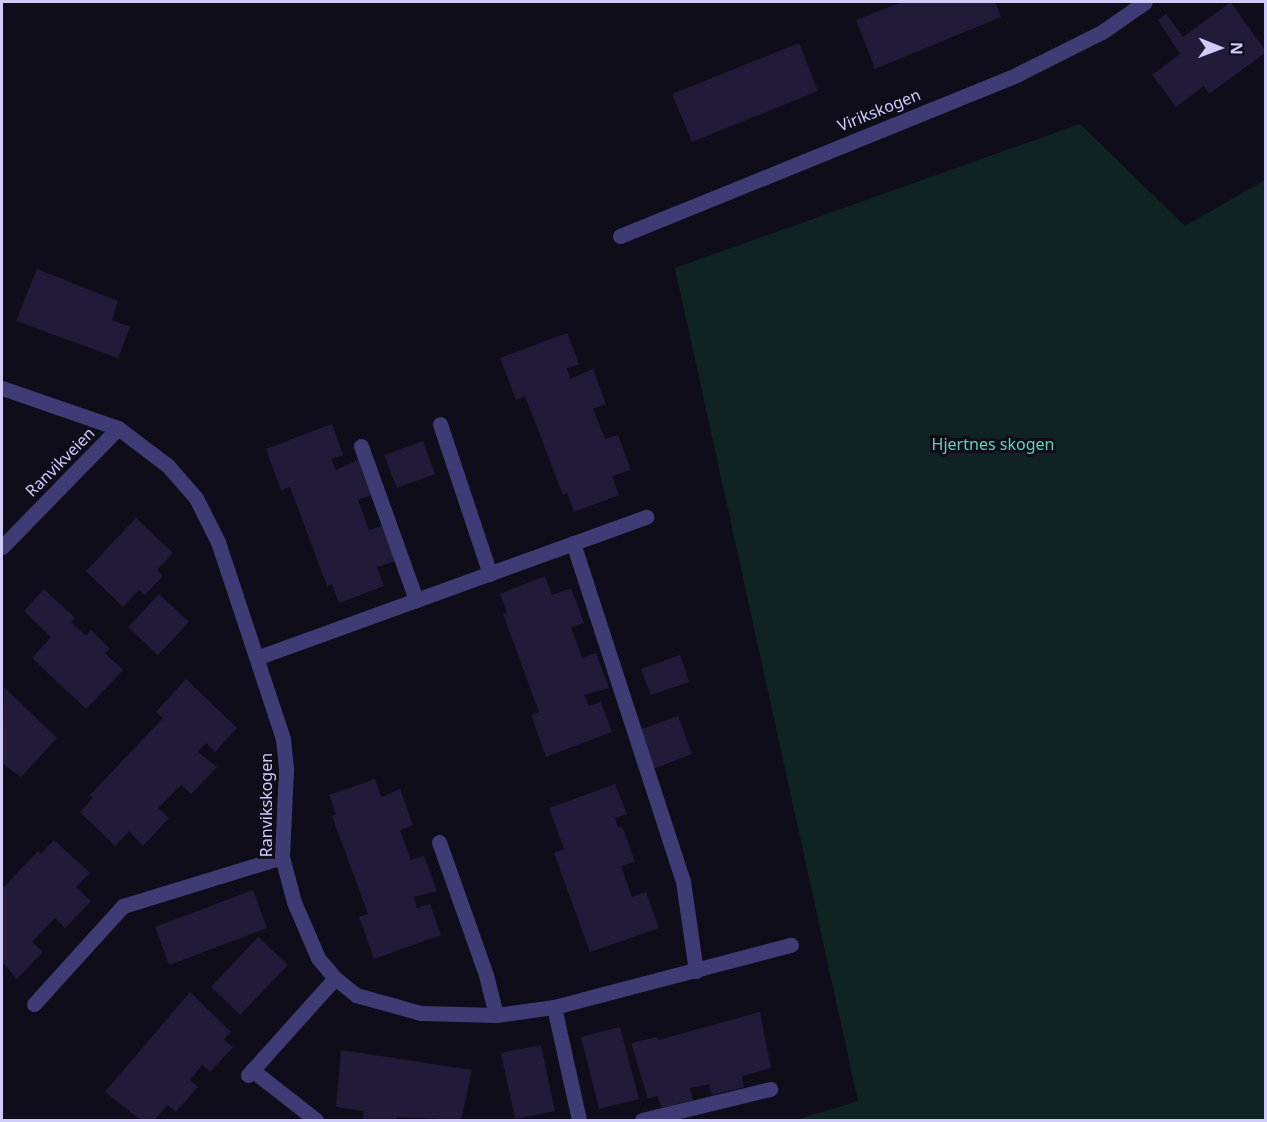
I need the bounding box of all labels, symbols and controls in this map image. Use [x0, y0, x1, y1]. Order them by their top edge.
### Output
north arrow [1189, 18, 1249, 78]
text: N [1226, 42, 1248, 55]
street label: Virikskogen [835, 85, 923, 135]
street label: Ranvikveien [21, 423, 99, 501]
park label: Hjertnes skogen [932, 434, 1054, 454]
street label: Ranvikskogen [256, 753, 276, 857]

